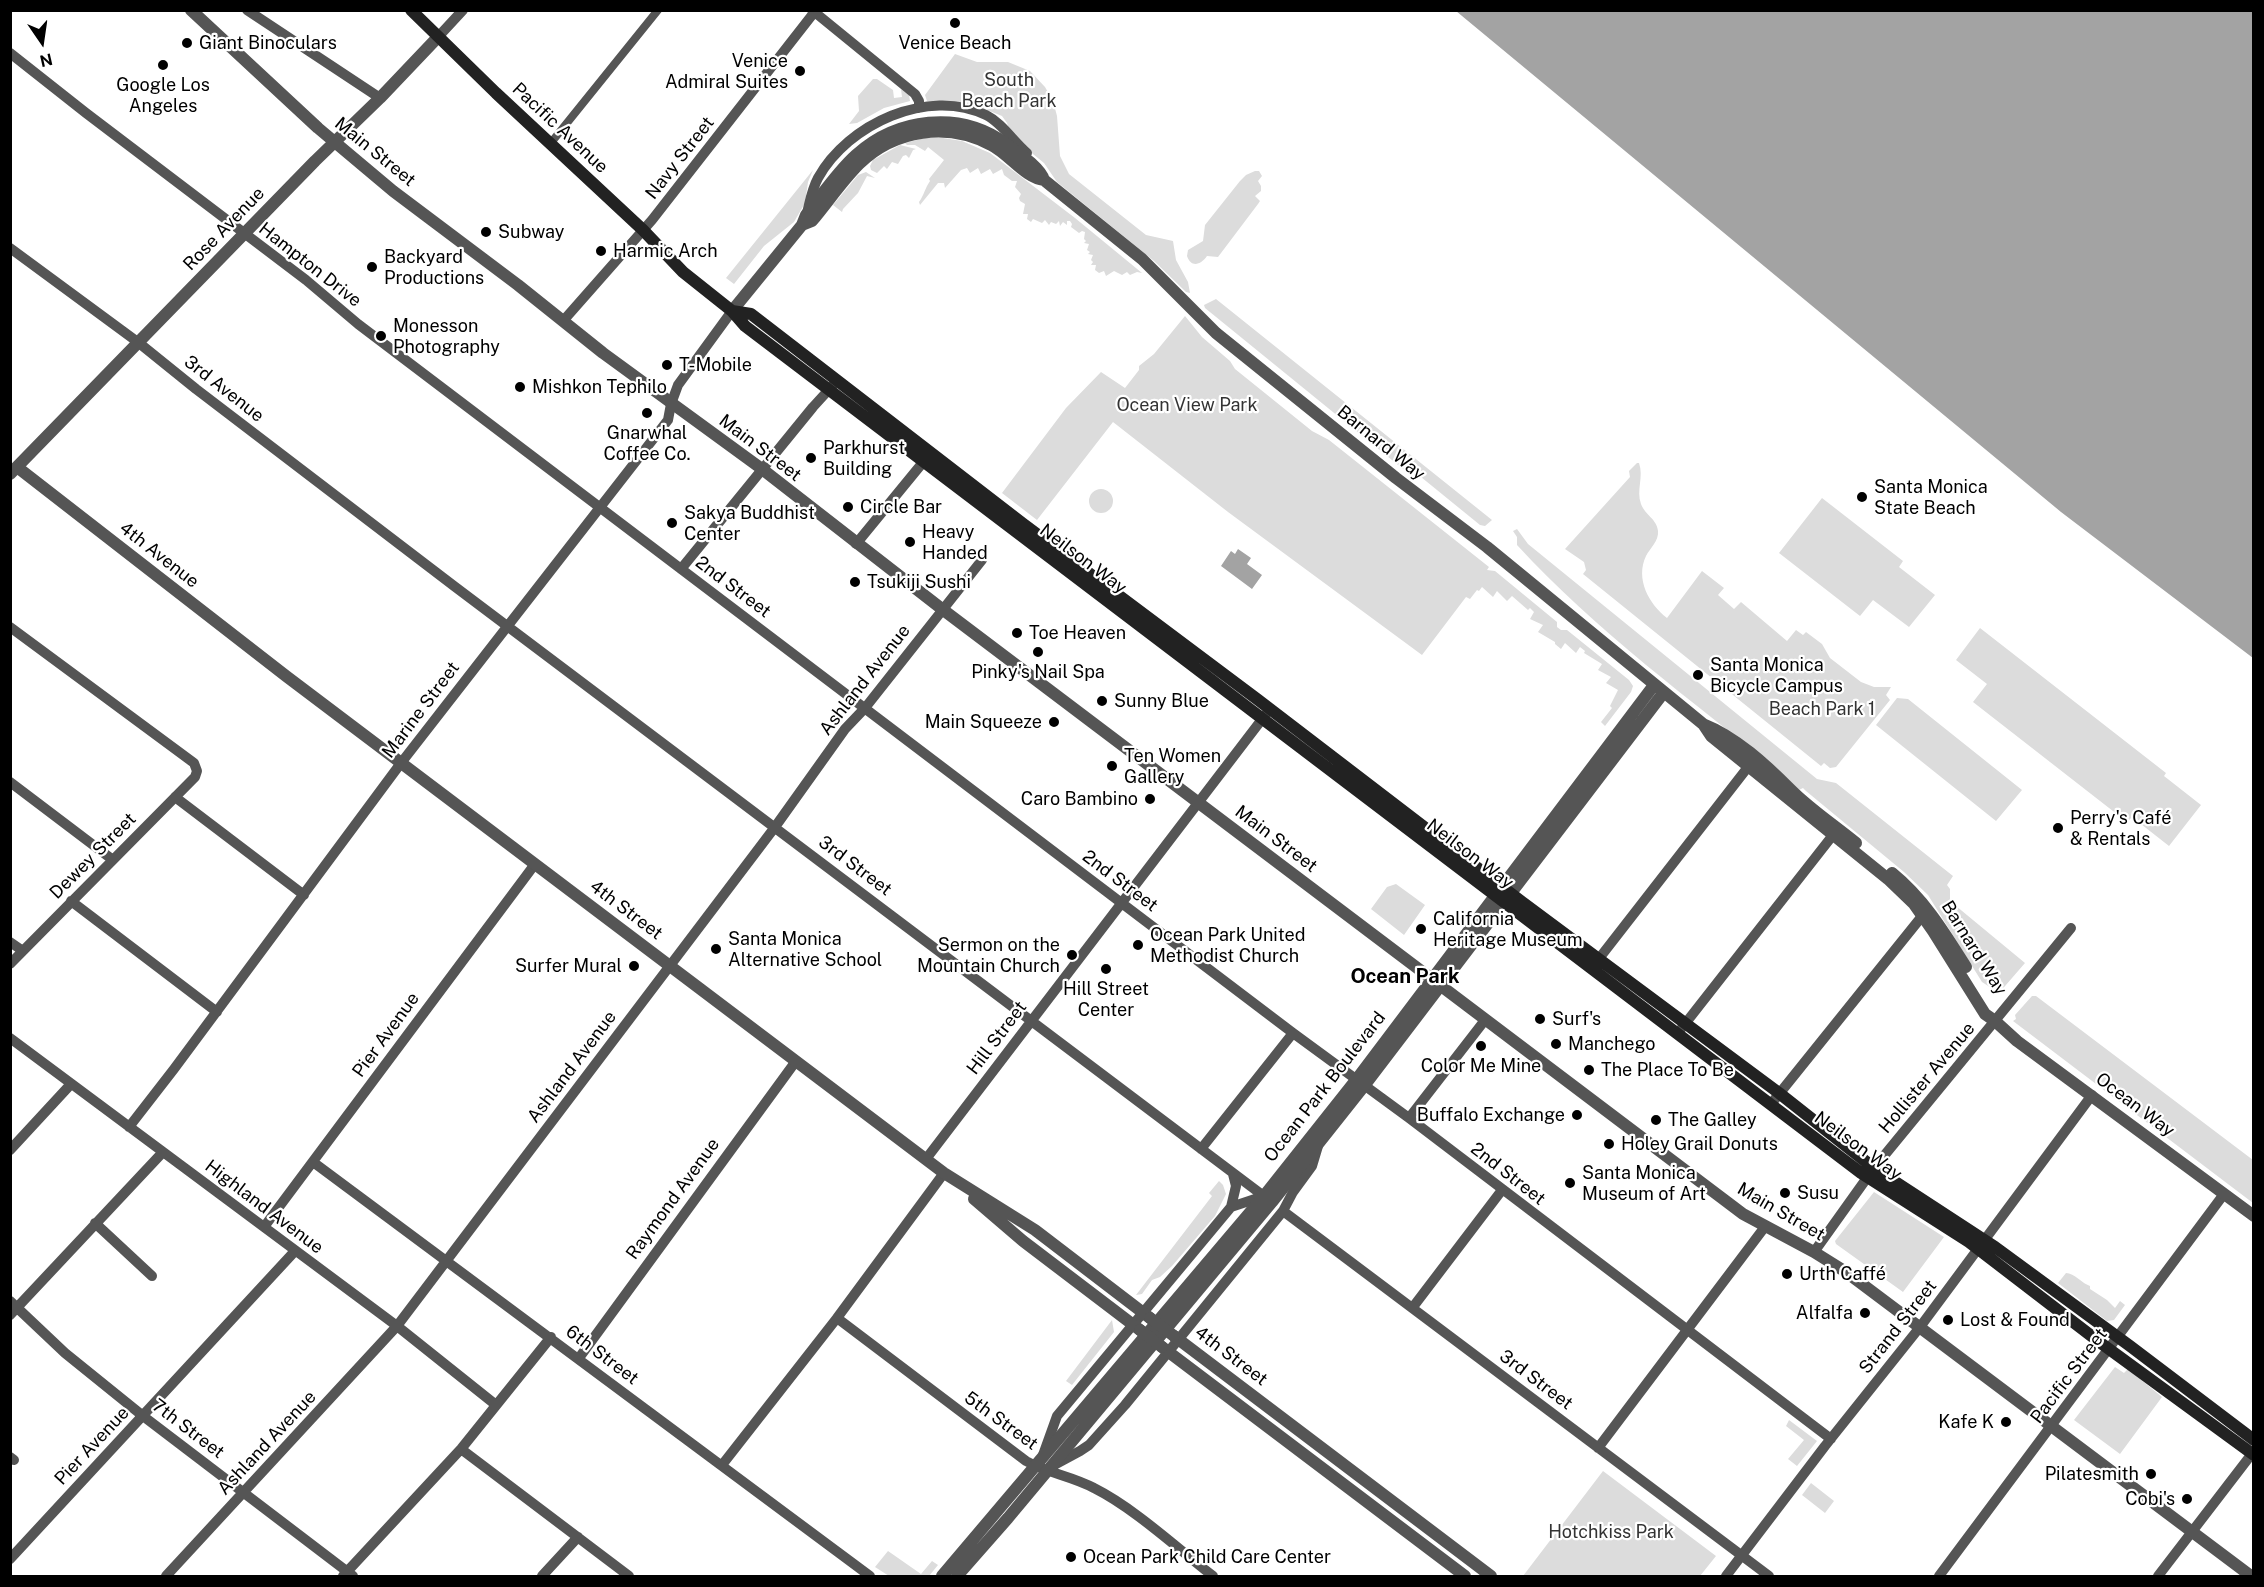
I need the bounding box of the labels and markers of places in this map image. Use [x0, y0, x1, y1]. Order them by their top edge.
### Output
marker: Venice Beach [948, 16, 962, 30]
place label: Giant Binoculars [199, 32, 337, 54]
place label: Venice Beach [899, 32, 1011, 54]
marker: Giant Binoculars [180, 36, 194, 50]
place label: Venice Admiral Suites [665, 50, 788, 92]
marker: Google Los Angeles [156, 58, 170, 72]
marker: Venice Admiral Suites [793, 64, 807, 78]
place label: Google Los Angeles [116, 74, 210, 116]
place label: Subway [498, 221, 564, 243]
marker: Subway [479, 225, 493, 239]
place label: Harmic Arch [613, 240, 718, 262]
marker: Harmic Arch [594, 244, 608, 258]
place label: Backyard Productions [384, 246, 484, 288]
marker: Backyard Productions [365, 260, 379, 274]
place label: Monesson Photography [393, 315, 500, 358]
marker: Monesson Photography [374, 329, 388, 343]
place label: T-Mobile [679, 354, 752, 376]
marker: T-Mobile [660, 358, 674, 372]
place label: Mishkon Tephilo [532, 376, 667, 398]
marker: Mishkon Tephilo [513, 380, 527, 394]
marker: Gnarwhal Coffee Co. [640, 406, 654, 420]
place label: Gnarwhal Coffee Co. [603, 422, 691, 464]
place label: Parkhurst Building [823, 437, 905, 480]
marker: Parkhurst Building [804, 451, 818, 465]
place label: Santa Monica State Beach [1874, 476, 1988, 518]
marker: Santa Monica State Beach [1855, 490, 1869, 504]
place label: Circle Bar [860, 496, 942, 518]
marker: Circle Bar [841, 500, 855, 514]
place label: Sakya Buddhist Center [684, 502, 815, 544]
marker: Sakya Buddhist Center [665, 516, 679, 530]
place label: Heavy Handed [922, 521, 988, 564]
marker: Heavy Handed [903, 535, 917, 549]
place label: Tsukiji Sushi [867, 571, 971, 593]
marker: Tsukiji Sushi [848, 575, 862, 589]
place label: Toe Heaven [1029, 622, 1126, 644]
marker: Toe Heaven [1010, 626, 1024, 640]
marker: Pinky's Nail Spa [1031, 645, 1045, 659]
place label: Santa Monica Bicycle Campus [1710, 654, 1843, 696]
place label: Pinky's Nail Spa [971, 661, 1105, 683]
marker: Santa Monica Bicycle Campus [1691, 668, 1705, 682]
place label: Sunny Blue [1114, 690, 1209, 712]
marker: Sunny Blue [1095, 694, 1109, 708]
place label: Main Squeeze [925, 711, 1042, 733]
marker: Main Squeeze [1047, 715, 1061, 729]
place label: Ten Women Gallery [1124, 745, 1221, 788]
marker: Ten Women Gallery [1105, 759, 1119, 773]
place label: Caro Bambino [1021, 788, 1138, 810]
marker: Caro Bambino [1143, 792, 1157, 806]
place label: Perry's Café & Rentals [2070, 807, 2171, 850]
marker: Perry's Café & Rentals [2051, 821, 2065, 835]
place label: California Heritage Museum [1433, 908, 1583, 950]
marker: California Heritage Museum [1414, 922, 1428, 936]
place label: Ocean Park United Methodist Church [1150, 924, 1306, 966]
place label: Santa Monica Alternative School [728, 928, 882, 970]
place label: Sermon on the Mountain Church [917, 934, 1060, 976]
marker: Ocean Park United Methodist Church [1131, 938, 1145, 952]
marker: Santa Monica Alternative School [709, 942, 723, 956]
marker: Sermon on the Mountain Church [1065, 948, 1079, 962]
place label: Surfer Mural [515, 955, 622, 977]
marker: Surfer Mural [627, 959, 641, 973]
marker: Hill Street Center [1099, 962, 1113, 976]
place label: Hill Street Center [1063, 978, 1149, 1020]
place label: Surf's [1552, 1008, 1601, 1030]
marker: Surf's [1533, 1012, 1547, 1026]
place label: Manchego [1568, 1033, 1655, 1055]
marker: Manchego [1549, 1037, 1563, 1051]
marker: Color Me Mine [1474, 1039, 1488, 1053]
place label: Color Me Mine [1421, 1055, 1541, 1077]
place label: The Place To Be [1601, 1059, 1734, 1081]
marker: The Place To Be [1582, 1063, 1596, 1077]
place label: Buffalo Exchange [1417, 1104, 1565, 1126]
marker: Buffalo Exchange [1570, 1108, 1584, 1122]
place label: The Galley [1668, 1109, 1757, 1131]
marker: The Galley [1649, 1113, 1663, 1127]
place label: Holey Grail Donuts [1621, 1133, 1778, 1155]
marker: Holey Grail Donuts [1602, 1137, 1616, 1151]
place label: Santa Monica Museum of Art [1582, 1162, 1706, 1204]
marker: Santa Monica Museum of Art [1563, 1176, 1577, 1190]
place label: Susu [1797, 1182, 1839, 1204]
marker: Susu [1778, 1186, 1792, 1200]
place label: Urth Caffé [1799, 1263, 1886, 1285]
marker: Urth Caffé [1780, 1267, 1794, 1281]
place label: Alfalfa [1796, 1302, 1853, 1324]
marker: Alfalfa [1858, 1306, 1872, 1320]
place label: Lost & Found [1960, 1309, 2070, 1331]
marker: Lost & Found [1941, 1313, 1955, 1327]
place label: Kafe K [1938, 1411, 1994, 1433]
marker: Kafe K [1999, 1415, 2013, 1429]
place label: Pilatesmith [2045, 1463, 2139, 1485]
marker: Pilatesmith [2144, 1467, 2158, 1481]
place label: Cobi's [2125, 1488, 2175, 1510]
marker: Cobi's [2180, 1492, 2194, 1506]
place label: Ocean Park Child Care Center [1083, 1546, 1331, 1568]
marker: Ocean Park Child Care Center [1064, 1550, 1078, 1564]

